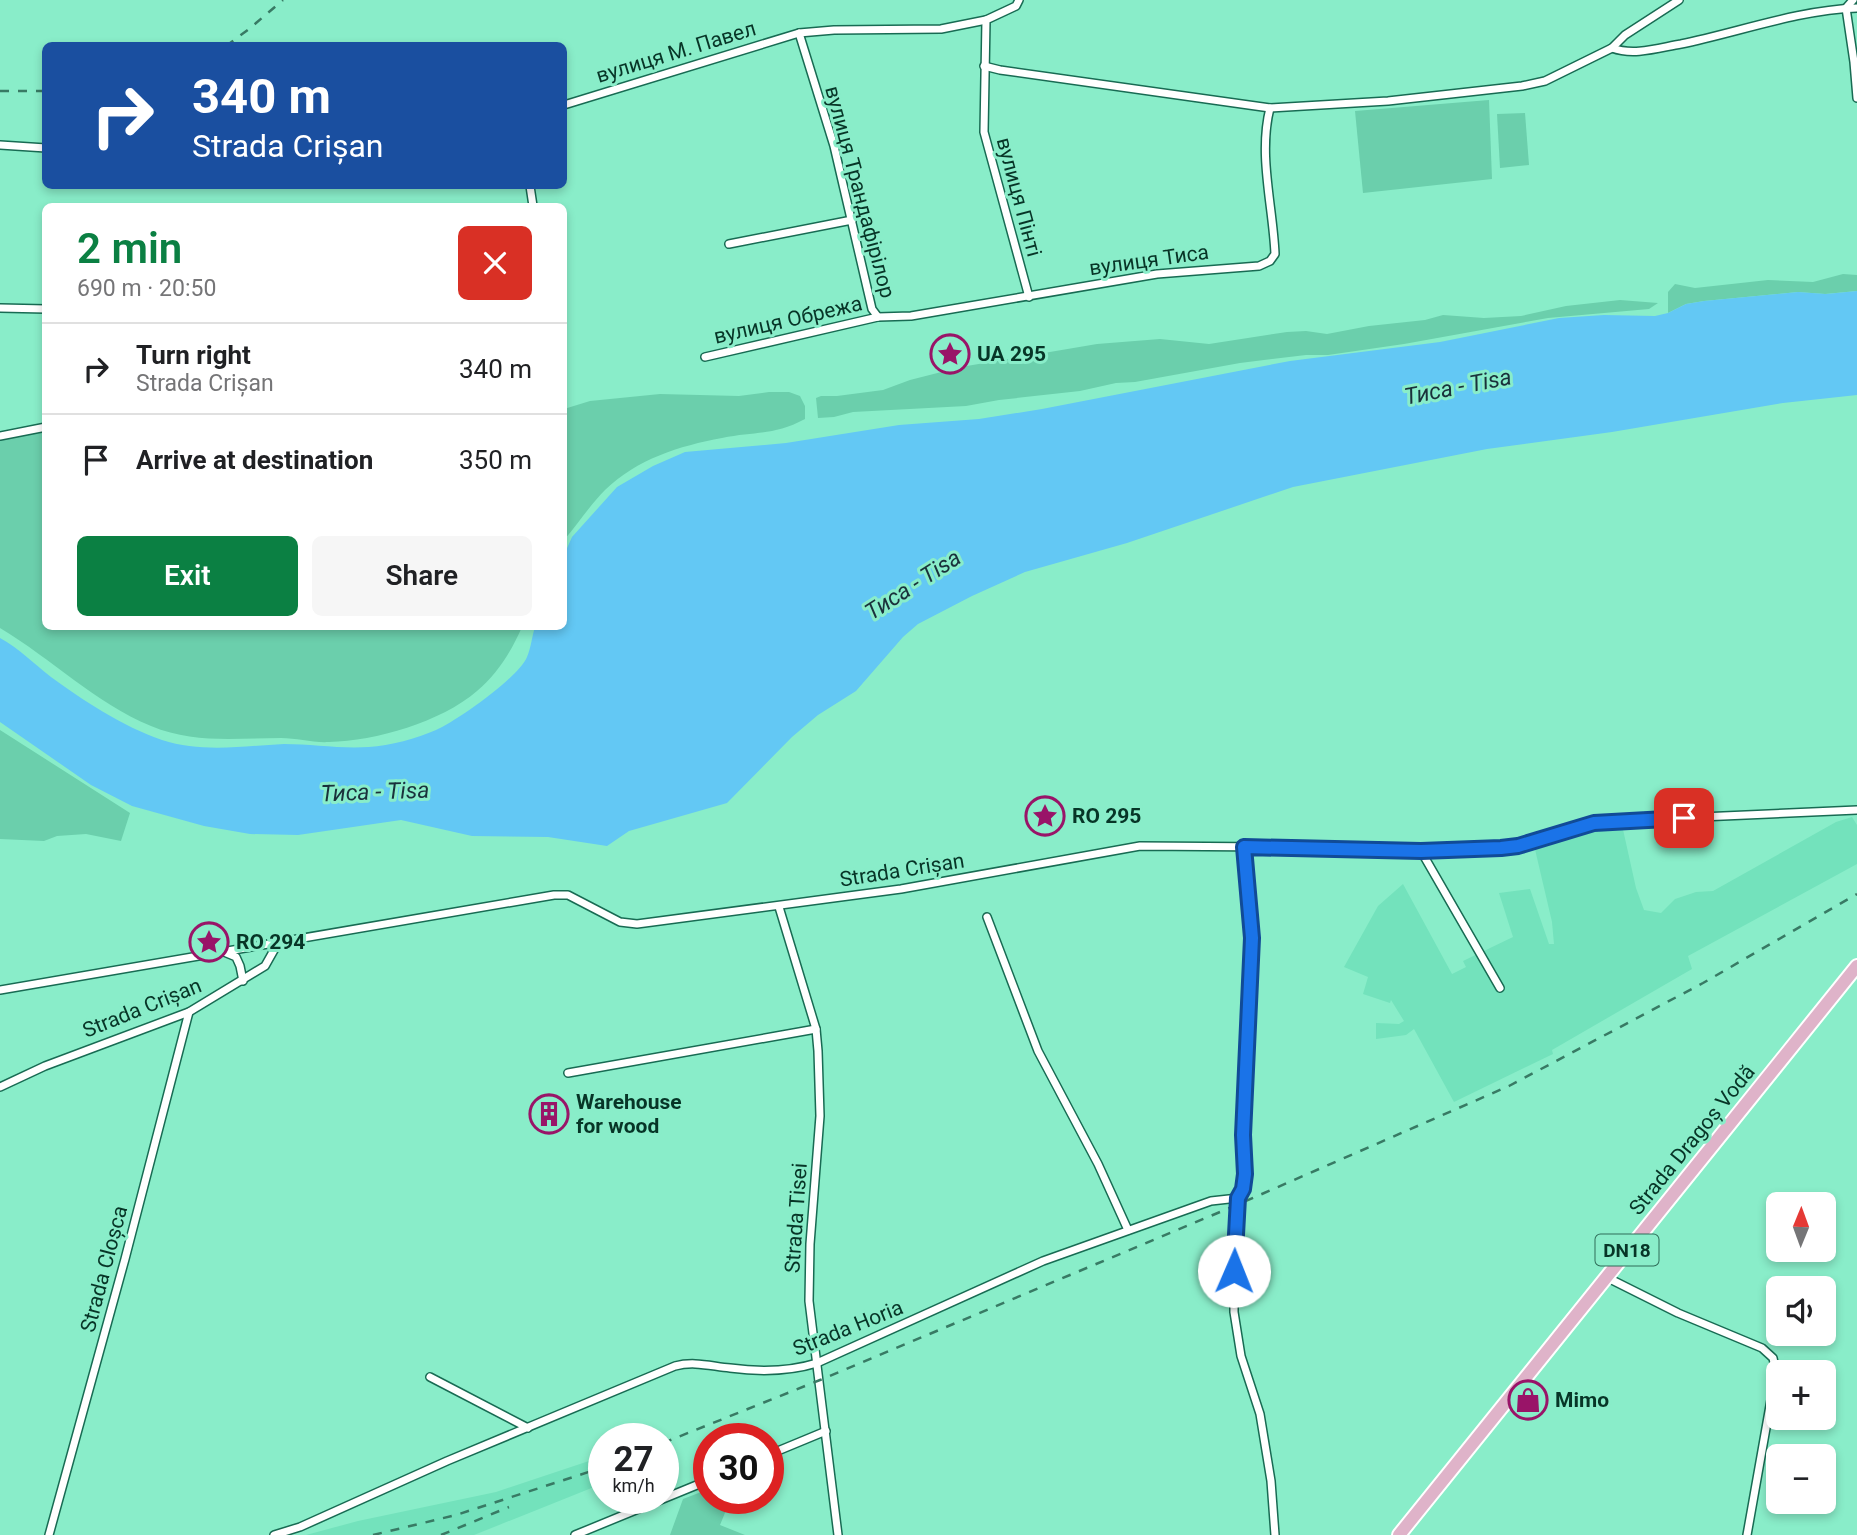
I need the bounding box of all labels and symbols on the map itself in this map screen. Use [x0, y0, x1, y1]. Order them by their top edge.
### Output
street label: вулиця М. Павел [593, 16, 759, 88]
street label: вулиця Трандафірілор [820, 83, 900, 301]
street label: вулиця Пінті [992, 135, 1046, 259]
street label: вулиця Тиса [1088, 240, 1210, 280]
street label: вулиця Обрежа [712, 291, 864, 349]
place icon: UA 295 [929, 333, 971, 375]
place label: UA 295 [977, 342, 1046, 366]
water label: Тиса - Tisa [1402, 363, 1514, 411]
water label: Тиса - Tisa [860, 544, 966, 626]
water label: Тиса - Tisa [320, 777, 430, 807]
pin [1654, 788, 1714, 848]
place icon: RO 295 [1024, 795, 1066, 837]
place label: RO 295 [1072, 804, 1141, 828]
street label: Strada Crișan [838, 848, 966, 892]
place icon: RO 294 [188, 921, 230, 963]
place label: RO 294 [236, 930, 305, 954]
street label: Strada Crișan [79, 973, 205, 1043]
street label: Strada Dragoș Vodă [1624, 1060, 1760, 1220]
place label: Warehouse for wood [576, 1090, 682, 1138]
building icon: Warehouse for wood [528, 1093, 570, 1135]
street label: Strada Tisei [780, 1162, 812, 1274]
north arrow [1766, 1192, 1836, 1262]
street label: Strada Cloșca [76, 1203, 132, 1335]
position arrow [1197, 1234, 1271, 1308]
road number: DN18 [1596, 1234, 1658, 1266]
street label: Strada Horia [789, 1295, 907, 1361]
shop icon: Mimo [1507, 1379, 1549, 1421]
place label: Mimo [1555, 1388, 1609, 1412]
speed limit sign: 30 [693, 1423, 784, 1514]

